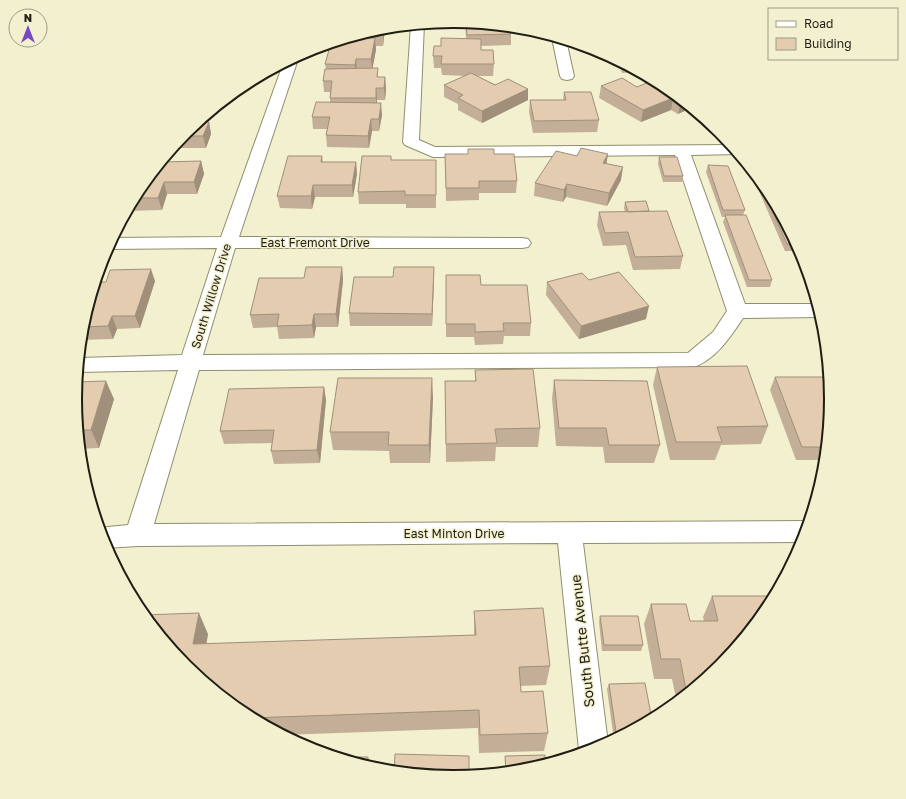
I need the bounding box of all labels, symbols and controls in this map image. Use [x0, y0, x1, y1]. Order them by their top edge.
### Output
north arrow [8, 8, 48, 48]
legend [768, 8, 898, 60]
text: N [24, 11, 32, 24]
text: Road [804, 16, 833, 31]
text: Building [804, 36, 852, 51]
street label: East Fremont Drive [260, 235, 370, 250]
street label: South Willow Drive [188, 242, 234, 350]
street label: East Minton Drive [403, 526, 505, 541]
street label: South Butte Avenue [567, 574, 597, 708]

